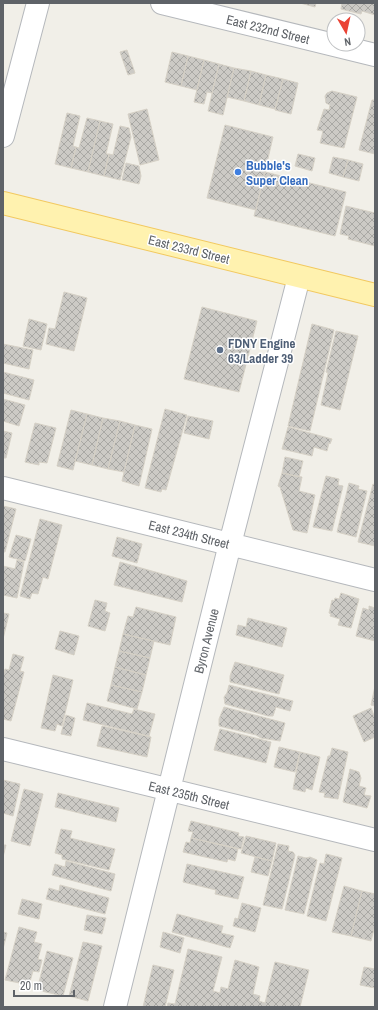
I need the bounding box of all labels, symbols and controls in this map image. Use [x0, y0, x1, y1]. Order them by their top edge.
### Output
street label: East 232nd Street [224, 11, 311, 48]
north arrow [326, 12, 366, 52]
text: N [343, 34, 352, 49]
place label: Bubble's Super Clean [246, 157, 308, 189]
marker: Bubble's Super Clean [233, 167, 243, 177]
street label: East 233rd Street [147, 231, 231, 268]
place label: FDNY Engine 63/Ladder 39 [228, 335, 295, 367]
marker: FDNY Engine 63/Ladder 39 [215, 345, 225, 355]
street label: East 234th Street [147, 516, 231, 553]
street label: Byron Avenue [190, 607, 223, 675]
street label: East 235th Street [147, 777, 231, 814]
scale bar [14, 972, 74, 998]
text: 20 m [20, 978, 42, 994]

